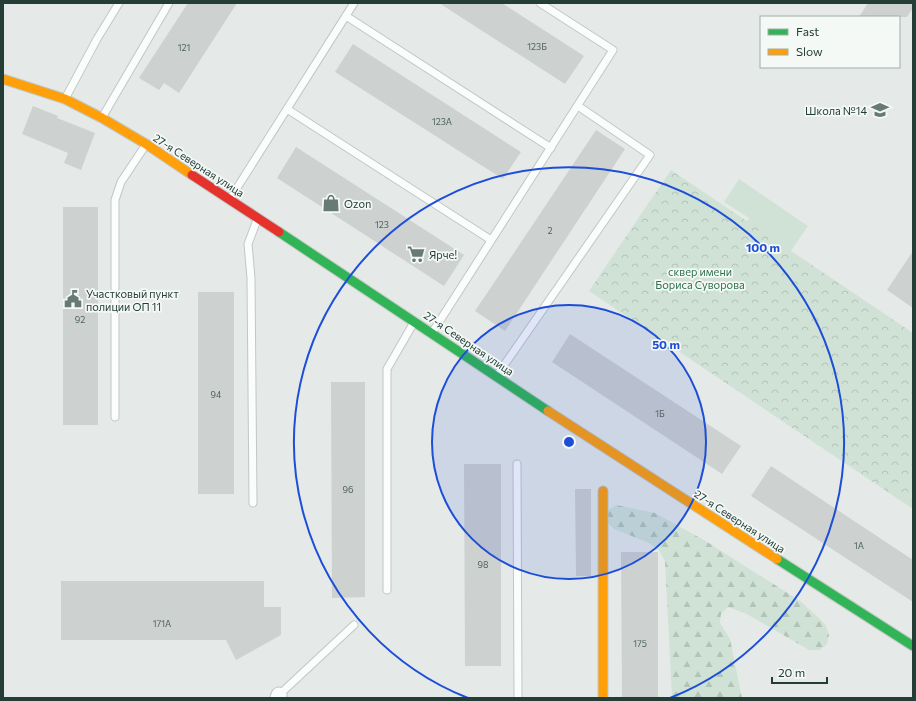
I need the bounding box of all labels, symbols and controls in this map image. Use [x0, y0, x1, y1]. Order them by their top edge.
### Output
legend [760, 16, 900, 68]
text: Fast [796, 24, 819, 38]
house number: 123Б [527, 41, 547, 52]
house number: 121 [178, 42, 190, 53]
text: Slow [796, 44, 823, 58]
school or university icon: Школа №14 [870, 100, 890, 120]
place label: Школа №14 [805, 104, 867, 117]
house number: 123А [432, 116, 452, 127]
street label: 27-я Северная улица [151, 131, 247, 199]
shop icon: Ozon [321, 193, 341, 213]
place label: Ozon [344, 197, 371, 210]
house number: 123 [375, 219, 389, 230]
house number: 2 [548, 225, 553, 236]
text: 100 m [746, 240, 780, 254]
supermarket icon: Ярче! [406, 244, 426, 264]
place label: Ярче! [429, 248, 457, 261]
park label: сквер имени Бориса Суворова [655, 265, 745, 291]
place label: Участковый пункт полиции ОП 11 [86, 287, 179, 313]
public building icon: Участковый пункт полиции ОП 11 [63, 289, 83, 309]
street label: 27-я Северная улица [422, 308, 516, 378]
house number: 92 [75, 314, 85, 325]
text: 50 m [652, 337, 680, 351]
house number: 94 [211, 389, 222, 400]
house number: 1Б [655, 408, 665, 419]
centre of rings [562, 435, 576, 449]
house number: 96 [343, 484, 353, 495]
street label: 27-я Северная улица [692, 487, 788, 555]
house number: 1А [854, 540, 864, 551]
house number: 98 [478, 559, 488, 570]
house number: 171А [153, 618, 171, 629]
house number: 175 [633, 638, 647, 649]
scale bar [772, 659, 827, 685]
text: 20 m [778, 665, 805, 679]

